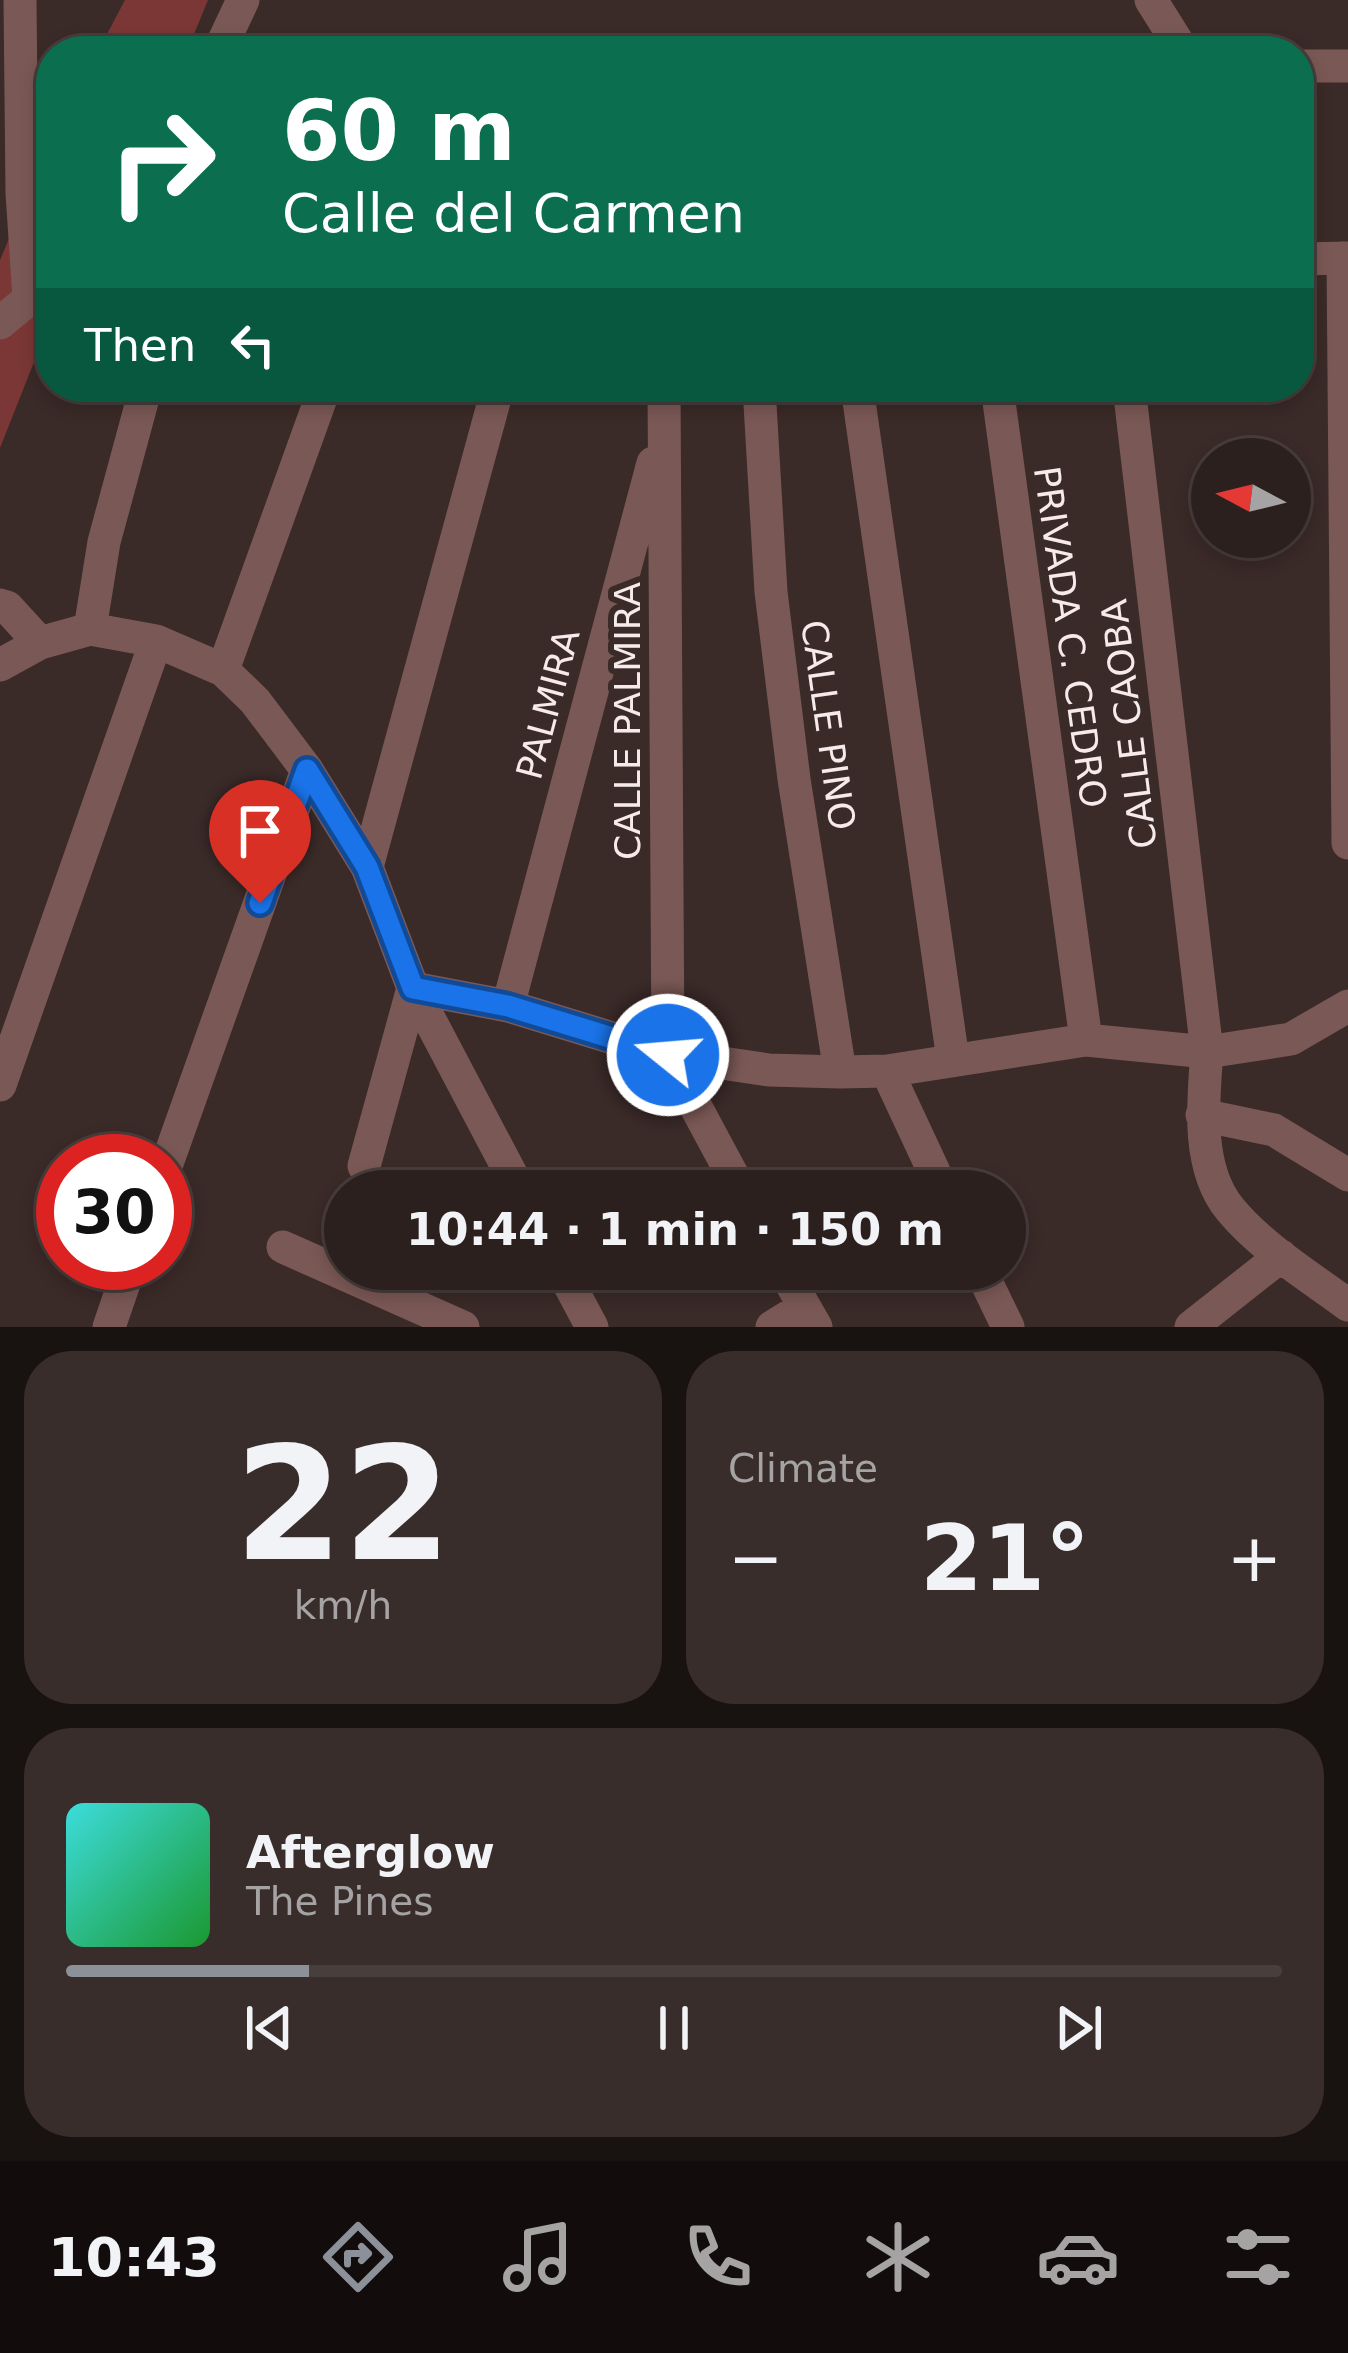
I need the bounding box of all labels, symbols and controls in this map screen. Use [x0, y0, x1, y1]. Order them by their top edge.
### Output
text: 60 m [282, 82, 516, 180]
icon: right [84, 84, 240, 240]
text: Calle del Carmen [282, 182, 745, 245]
icon: left [220, 312, 286, 378]
text: Then [84, 319, 196, 372]
north arrow [1191, 438, 1311, 558]
map controls [1191, 438, 1311, 558]
street label: PRIVADA C. CEDRO [1026, 464, 1114, 810]
street label: CALLE PALMIRA [607, 582, 648, 860]
street label: CALLE CAOBA [1093, 597, 1165, 851]
street label: CALLE PINO [793, 617, 863, 833]
street label: PALMIRA [508, 624, 588, 784]
pin [209, 780, 311, 903]
icon: arrive [227, 798, 293, 864]
position arrow [605, 992, 731, 1118]
speed limit sign: 30 [36, 1134, 192, 1290]
text: 10:44 · 1 min · 150 m [406, 1203, 944, 1256]
text: 22 [234, 1414, 452, 1596]
text: Climate [728, 1446, 878, 1491]
text: 21° [920, 1506, 1090, 1611]
text: − [728, 1520, 783, 1597]
text: + [1227, 1520, 1282, 1597]
text: km/h [294, 1583, 392, 1628]
text: Afterglow [246, 1826, 495, 1879]
text: The Pines [246, 1879, 433, 1924]
icon: previous [236, 1995, 302, 2061]
icon: pause [641, 1995, 707, 2061]
icon: next [1046, 1995, 1112, 2061]
icon: directions [316, 2215, 400, 2299]
icon: music [496, 2215, 580, 2299]
icon: phone [676, 2215, 760, 2299]
icon: climate [856, 2215, 940, 2299]
icon: car [1036, 2215, 1120, 2299]
icon: filters [1216, 2215, 1300, 2299]
text: 10:43 [48, 2226, 220, 2289]

